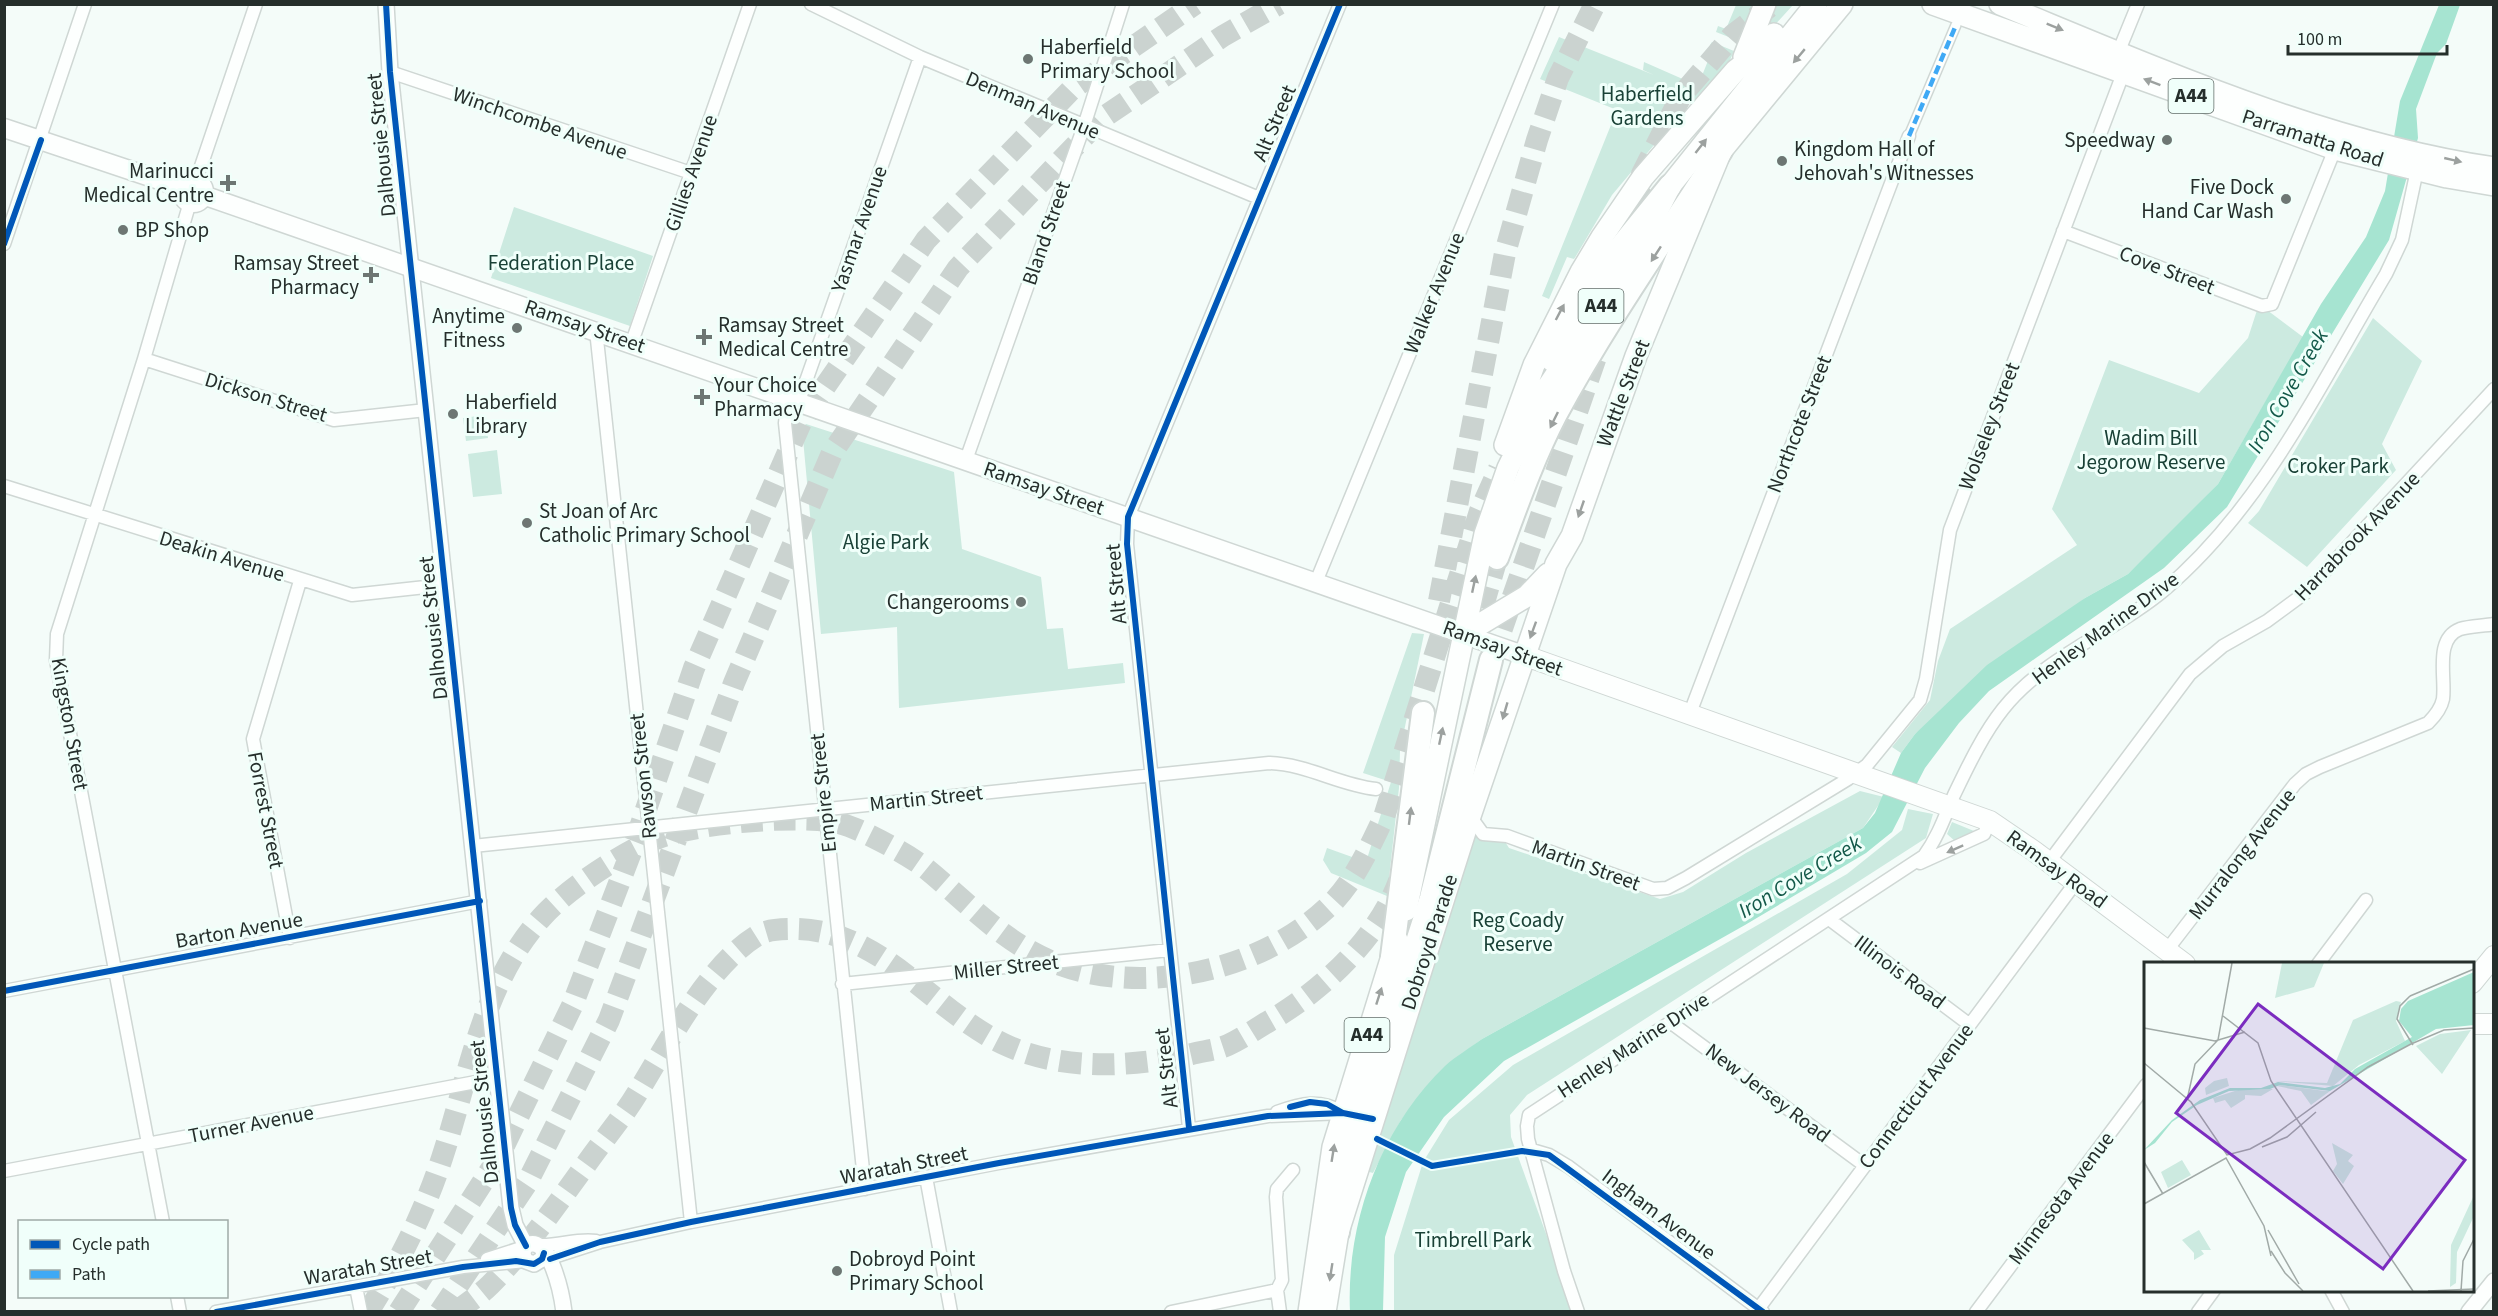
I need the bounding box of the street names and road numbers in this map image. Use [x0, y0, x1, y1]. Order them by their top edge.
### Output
street label: Denman Avenue [961, 63, 1105, 147]
street label: Dalhousie Street [359, 72, 403, 218]
street label: Winchcombe Avenue [449, 79, 631, 167]
road number: A44 [2168, 79, 2214, 113]
street label: Alt Street [1244, 80, 1304, 166]
street label: Parramatta Road [2238, 101, 2388, 175]
street label: Gillies Avenue [657, 110, 725, 236]
street label: Yasmar Avenue [823, 162, 895, 297]
street label: Bland Street [1014, 177, 1078, 289]
street label: Walker Avenue [1396, 228, 1472, 358]
street label: Cove Street [2115, 238, 2219, 302]
road number: A44 [1578, 289, 1624, 323]
street label: Ramsay Street [521, 291, 649, 361]
street label: Wattle Street [1589, 335, 1657, 451]
street label: Northcote Street [1759, 351, 1839, 497]
street label: Wolseley Street [1951, 358, 2027, 494]
street label: Dickson Street [201, 364, 331, 430]
street label: Ramsay Street [980, 453, 1108, 523]
street label: Harrabrook Avenue [2287, 465, 2427, 607]
street label: Deakin Avenue [156, 523, 288, 589]
street label: Alt Street [1098, 543, 1134, 625]
street label: Dalhousie Street [411, 555, 455, 701]
street label: Henley Marine Drive [2025, 564, 2185, 692]
street label: Ramsay Street [1439, 612, 1567, 684]
street label: Kingston Street [44, 655, 96, 793]
street label: Rawson Street [621, 712, 665, 840]
street label: Empire Street [802, 732, 844, 854]
street label: Forrest Street [240, 749, 292, 871]
street label: Martin Street [868, 777, 984, 819]
street label: Murralong Avenue [2181, 782, 2303, 926]
street label: Ramsay Road [2000, 822, 2114, 916]
street label: Martin Street [1527, 831, 1645, 899]
street label: Dobroyd Parade [1393, 870, 1465, 1014]
street label: Barton Avenue [173, 904, 305, 956]
street label: Illinois Road [1848, 928, 1952, 1016]
street label: Miller Street [952, 947, 1060, 987]
street label: Henley Marine Drive [1551, 985, 1715, 1105]
street label: Connecticut Avenue [1851, 1017, 1981, 1175]
road number: A44 [1344, 1018, 1390, 1052]
street label: Alt Street [1146, 1026, 1186, 1110]
street label: New Jersey Road [1699, 1036, 1837, 1150]
street label: Dalhousie Street [462, 1039, 506, 1185]
street label: Turner Avenue [186, 1097, 316, 1151]
street label: Minnesota Avenue [2001, 1125, 2121, 1271]
street label: Waratah Street [838, 1138, 970, 1192]
street label: Ingham Avenue [1596, 1161, 1722, 1267]
street label: Waratah Street [302, 1241, 434, 1293]

